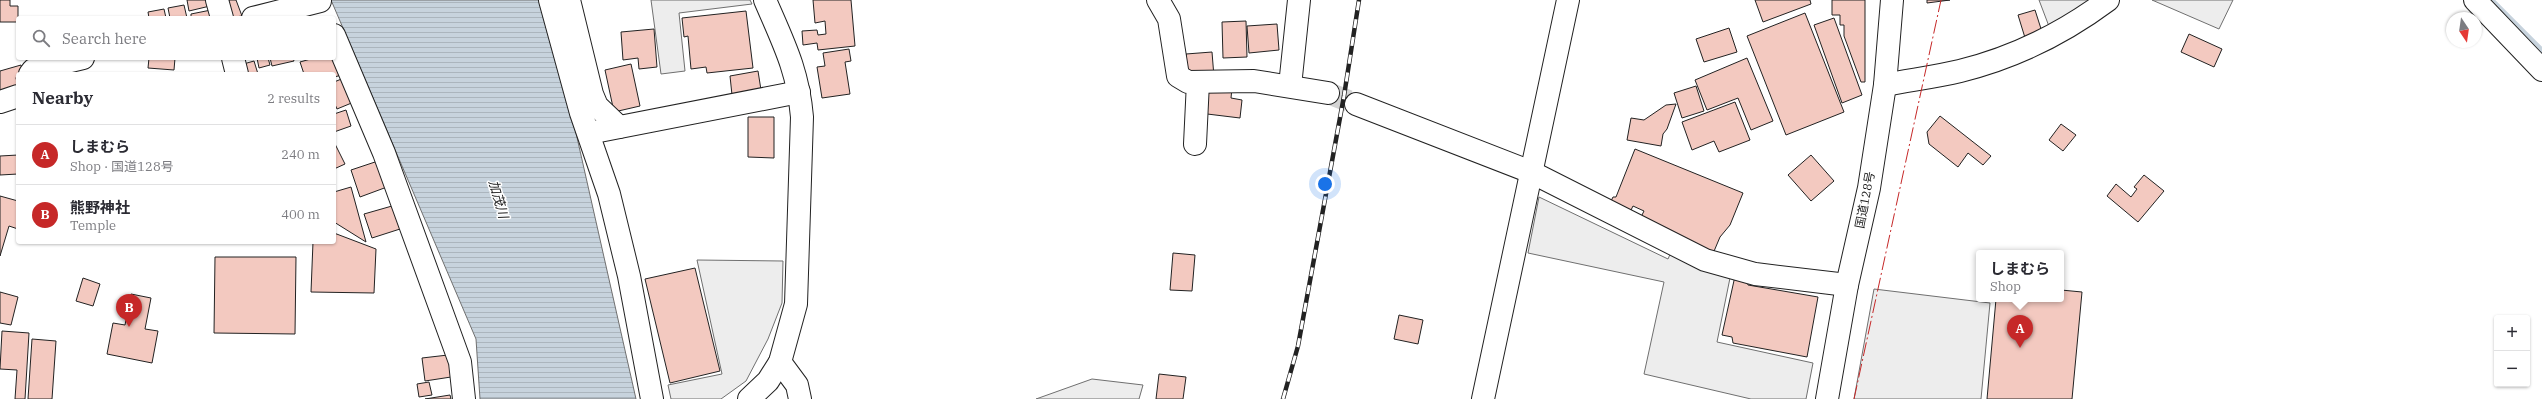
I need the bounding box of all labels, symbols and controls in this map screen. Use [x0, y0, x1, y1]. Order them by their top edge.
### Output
north arrow [2446, 12, 2482, 48]
search box [16, 16, 336, 60]
icon: search [30, 27, 52, 49]
text: Search here [62, 29, 147, 48]
text: Nearby [32, 87, 93, 109]
text: 2 results [267, 90, 320, 107]
text: しまむら [70, 137, 130, 156]
text: A [40, 146, 50, 163]
text: 240 m [281, 146, 320, 163]
text: Shop · 国道128号 [70, 158, 174, 175]
street label: 国道128号 [1852, 170, 1877, 230]
your location [1315, 174, 1335, 194]
water label: 加茂川 [485, 178, 513, 222]
text: 熊野神社 [70, 198, 130, 217]
text: B [40, 206, 50, 223]
text: 400 m [281, 206, 320, 223]
text: Temple [70, 217, 116, 234]
popup [1976, 250, 2064, 302]
text: しまむら [1990, 259, 2050, 278]
text: Shop [1990, 278, 2021, 295]
pin: B [116, 294, 142, 327]
pin: A [2007, 315, 2033, 348]
map controls [2494, 315, 2530, 387]
button: + [2494, 315, 2530, 351]
button: − [2494, 351, 2530, 387]

